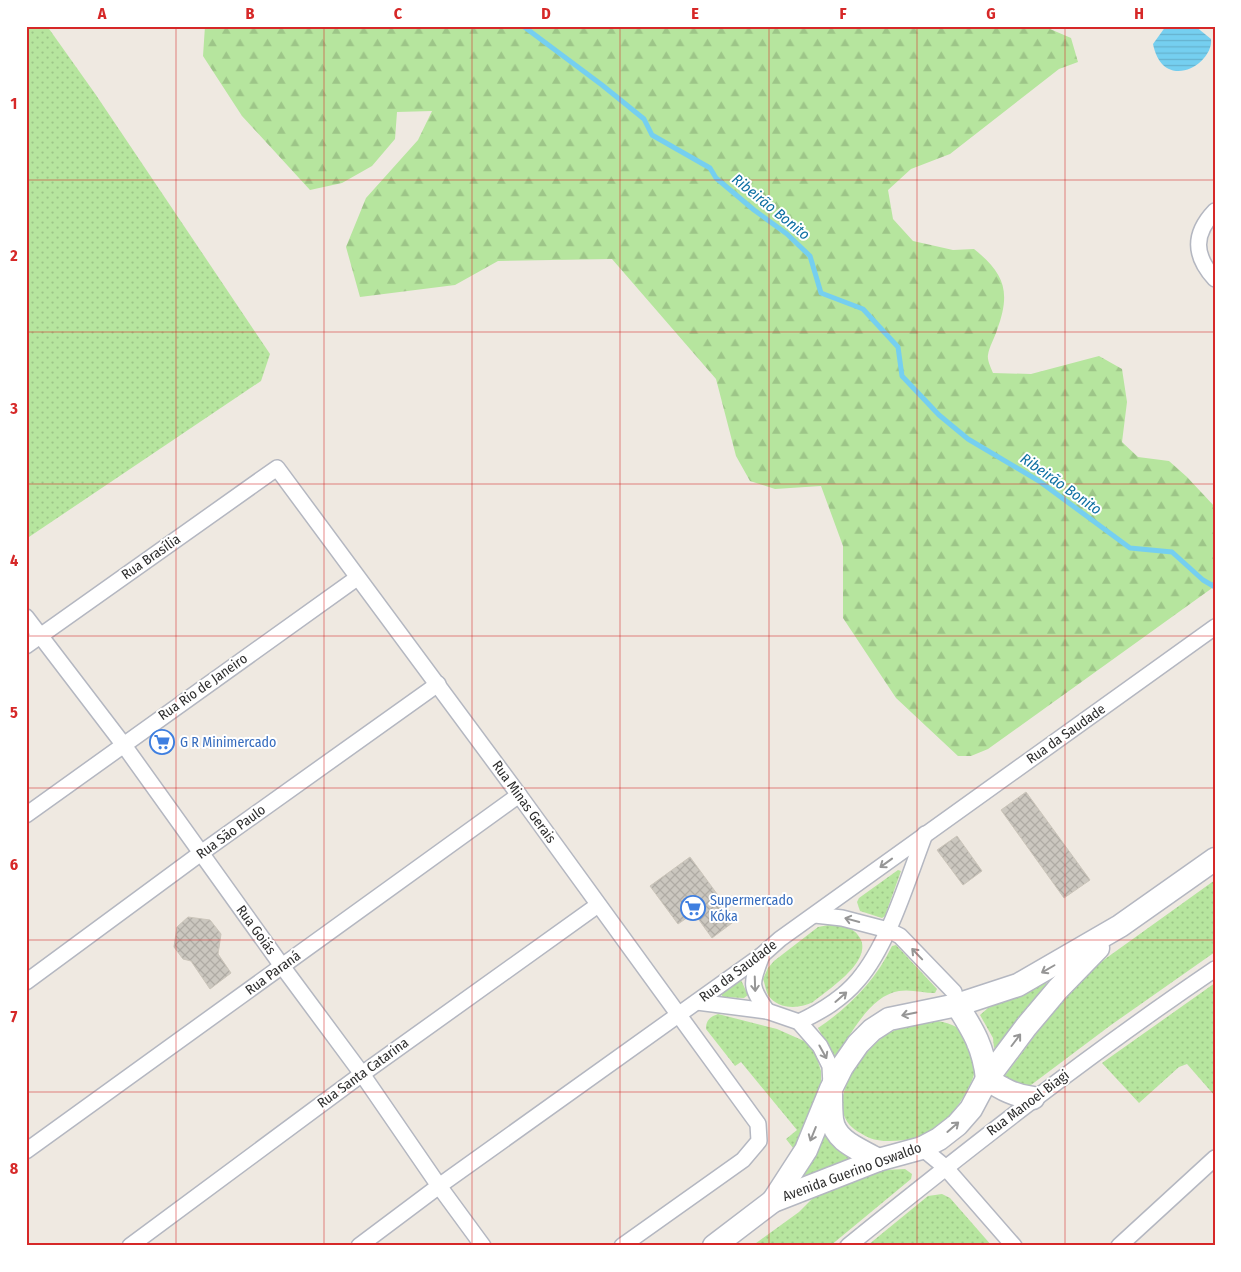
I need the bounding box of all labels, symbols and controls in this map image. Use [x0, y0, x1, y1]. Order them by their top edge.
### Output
text: A [97, 4, 107, 23]
text: B [246, 4, 255, 23]
text: C [394, 4, 403, 23]
text: D [541, 4, 551, 23]
text: E [691, 4, 699, 23]
text: F [839, 4, 847, 23]
text: G [986, 4, 996, 23]
text: H [1134, 4, 1144, 23]
text: 1 [11, 94, 17, 113]
water label: Ribeirão Bonito [729, 170, 814, 244]
text: 2 [9, 246, 18, 265]
text: 3 [9, 399, 18, 418]
water label: Ribeirão Bonito [1017, 449, 1105, 519]
street label: Rua Brasília [118, 531, 184, 583]
text: 4 [10, 551, 18, 570]
street label: Rua Rio de Janeiro [155, 650, 251, 724]
street label: Rua da Saudade [1023, 700, 1109, 768]
text: 5 [10, 703, 18, 722]
supermarket icon: G R Minimercado [149, 729, 175, 755]
place label: G R Minimercado [180, 734, 276, 751]
street label: Rua Minas Gerais [488, 757, 560, 847]
street label: Rua São Paulo [193, 801, 269, 863]
text: 6 [10, 855, 18, 874]
one-way arrow [879, 858, 893, 868]
place label: Supermercado Kóka [710, 892, 793, 925]
supermarket icon: Supermercado Kóka [680, 895, 706, 921]
street label: Rua Goiás [232, 902, 280, 958]
one-way arrow [844, 915, 860, 925]
street label: Rua da Saudade [696, 936, 780, 1006]
street label: Rua Paraná [242, 947, 304, 999]
one-way arrow [911, 947, 923, 960]
one-way arrow [1042, 964, 1056, 974]
one-way arrow [750, 976, 759, 992]
one-way arrow [834, 991, 847, 1003]
text: 7 [11, 1007, 18, 1026]
one-way arrow [901, 1010, 917, 1019]
one-way arrow [1011, 1033, 1021, 1047]
street label: Rua Santa Catarina [314, 1034, 412, 1112]
one-way arrow [818, 1045, 828, 1060]
street label: Rua Manoel Biagi [984, 1067, 1072, 1139]
one-way arrow [947, 1121, 960, 1133]
one-way arrow [807, 1126, 817, 1141]
street label: Avenida Guerino Oswaldo [780, 1139, 924, 1205]
text: 8 [10, 1159, 19, 1178]

